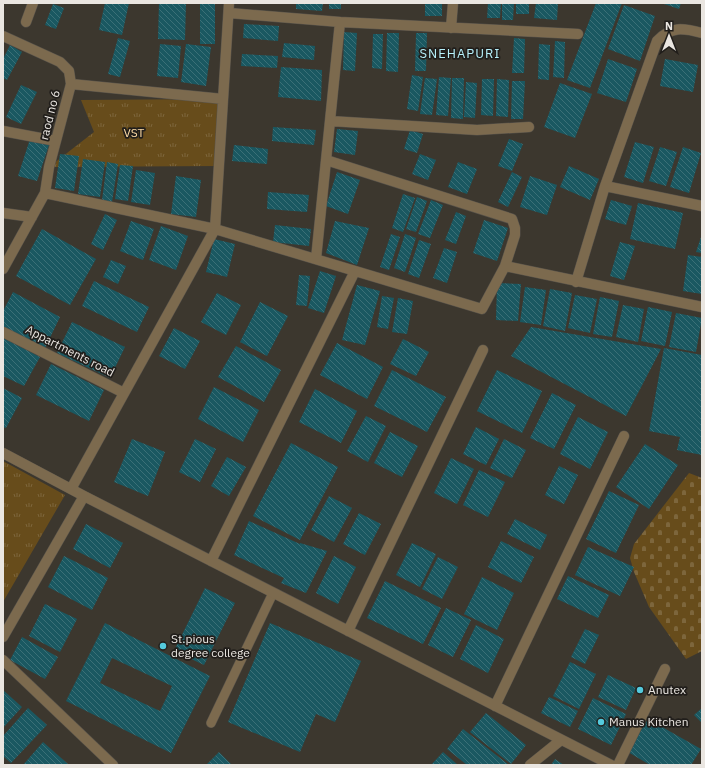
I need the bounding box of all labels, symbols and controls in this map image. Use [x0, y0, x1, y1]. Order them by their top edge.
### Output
north arrow [649, 16, 689, 56]
text: N [665, 19, 673, 33]
district label: SNEHAPURI [419, 45, 501, 62]
street label: raod no 6 [36, 88, 63, 141]
park label: VST [124, 125, 145, 140]
street label: Appartments road [23, 322, 117, 379]
place label: St.pious degree college [171, 631, 250, 660]
marker: St.pious degree college [158, 641, 168, 651]
place label: Anutex [648, 682, 686, 697]
marker: Anutex [635, 685, 645, 695]
place label: Manus Kitchen [609, 714, 689, 729]
marker: Manus Kitchen [596, 717, 606, 727]

